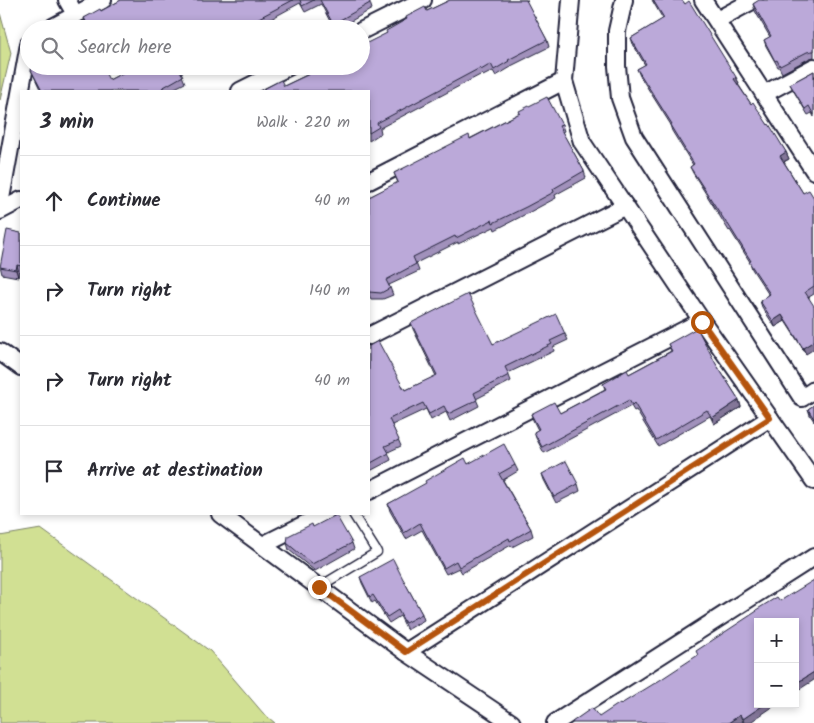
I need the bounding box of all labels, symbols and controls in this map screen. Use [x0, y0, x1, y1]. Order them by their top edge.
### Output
search box [20, 20, 370, 75]
text: Search here [78, 33, 172, 63]
icon: search [38, 34, 66, 62]
text: 3 min [40, 106, 94, 139]
text: Walk · 220 m [256, 110, 350, 135]
text: Continue [87, 186, 160, 216]
icon: ahead [40, 187, 68, 215]
text: 40 m [314, 188, 350, 213]
text: Turn right [87, 276, 172, 306]
icon: right [40, 277, 68, 305]
text: 140 m [309, 278, 350, 303]
route start [691, 311, 714, 334]
text: Turn right [87, 366, 172, 396]
icon: right [40, 367, 68, 395]
text: 40 m [314, 368, 350, 393]
text: Arrive at destination [87, 456, 263, 486]
icon: arrive [40, 457, 68, 485]
route end [308, 576, 331, 599]
map controls [754, 618, 799, 708]
button: + [754, 618, 799, 663]
button: − [754, 663, 799, 708]

